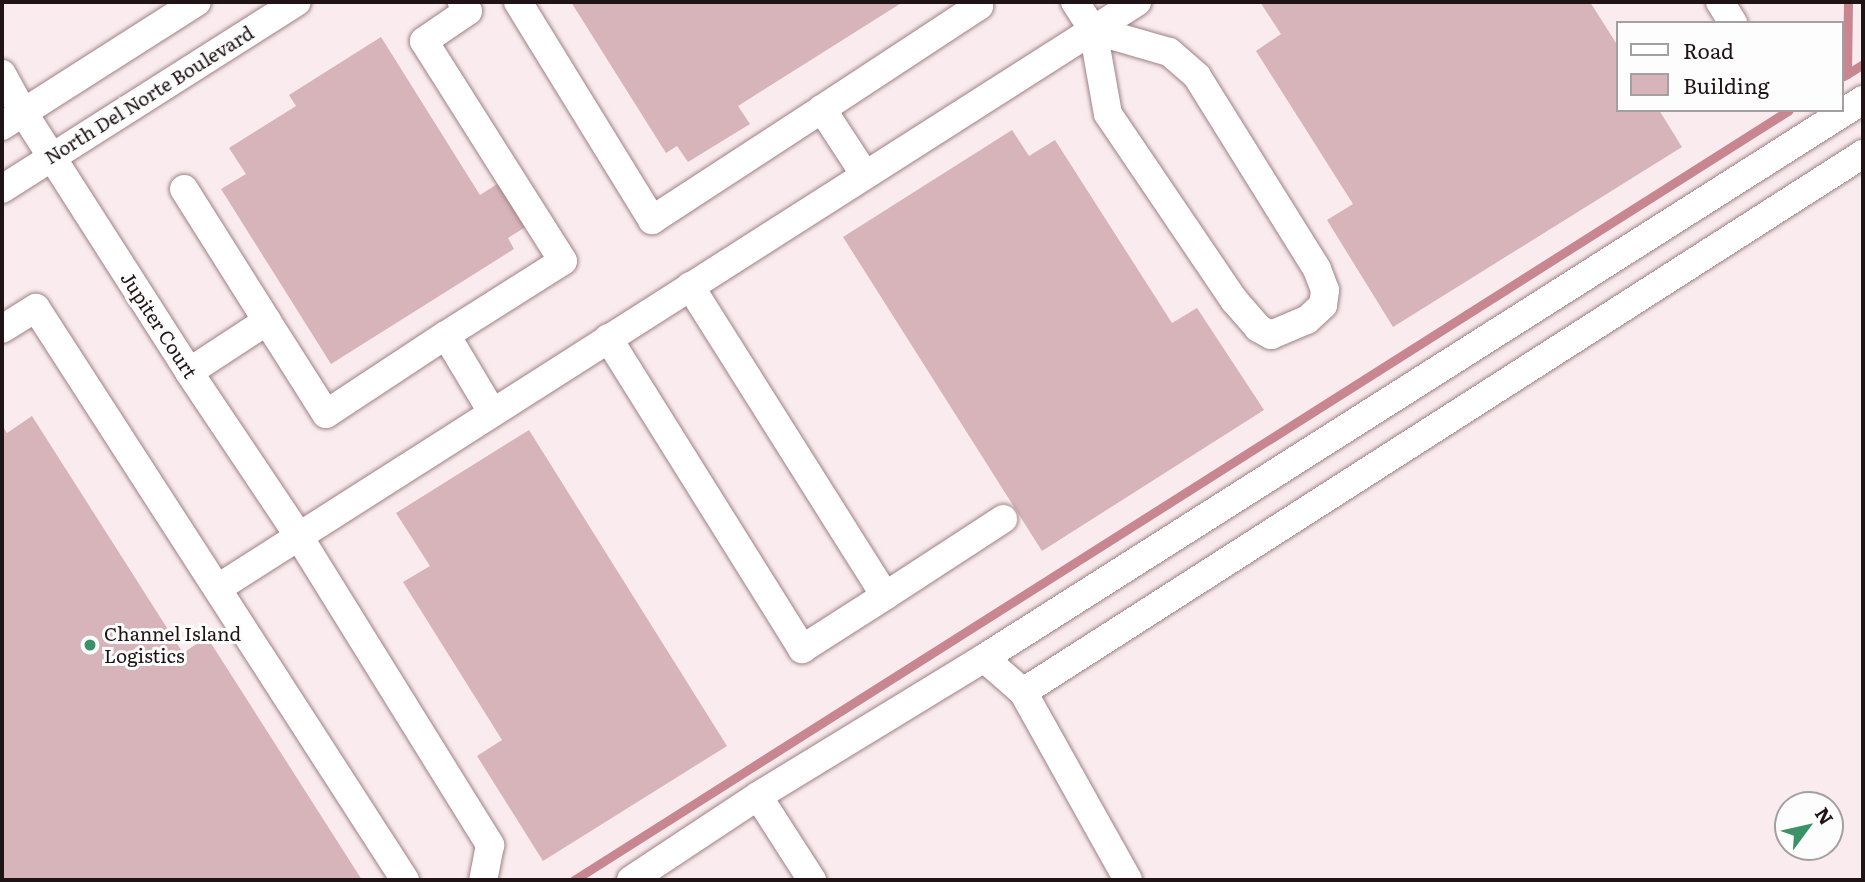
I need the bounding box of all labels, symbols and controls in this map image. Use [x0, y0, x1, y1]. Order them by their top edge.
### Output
street label: North Del Norte Boulevard [40, 21, 258, 169]
legend [1616, 21, 1844, 112]
text: Road [1683, 34, 1734, 65]
text: Building [1683, 69, 1769, 100]
street label: Jupiter Court [116, 267, 202, 383]
place label: Channel Island Logistics [104, 623, 241, 667]
marker: Channel Island Logistics [82, 637, 98, 653]
north arrow [1774, 791, 1844, 861]
text: N [1809, 801, 1841, 830]

